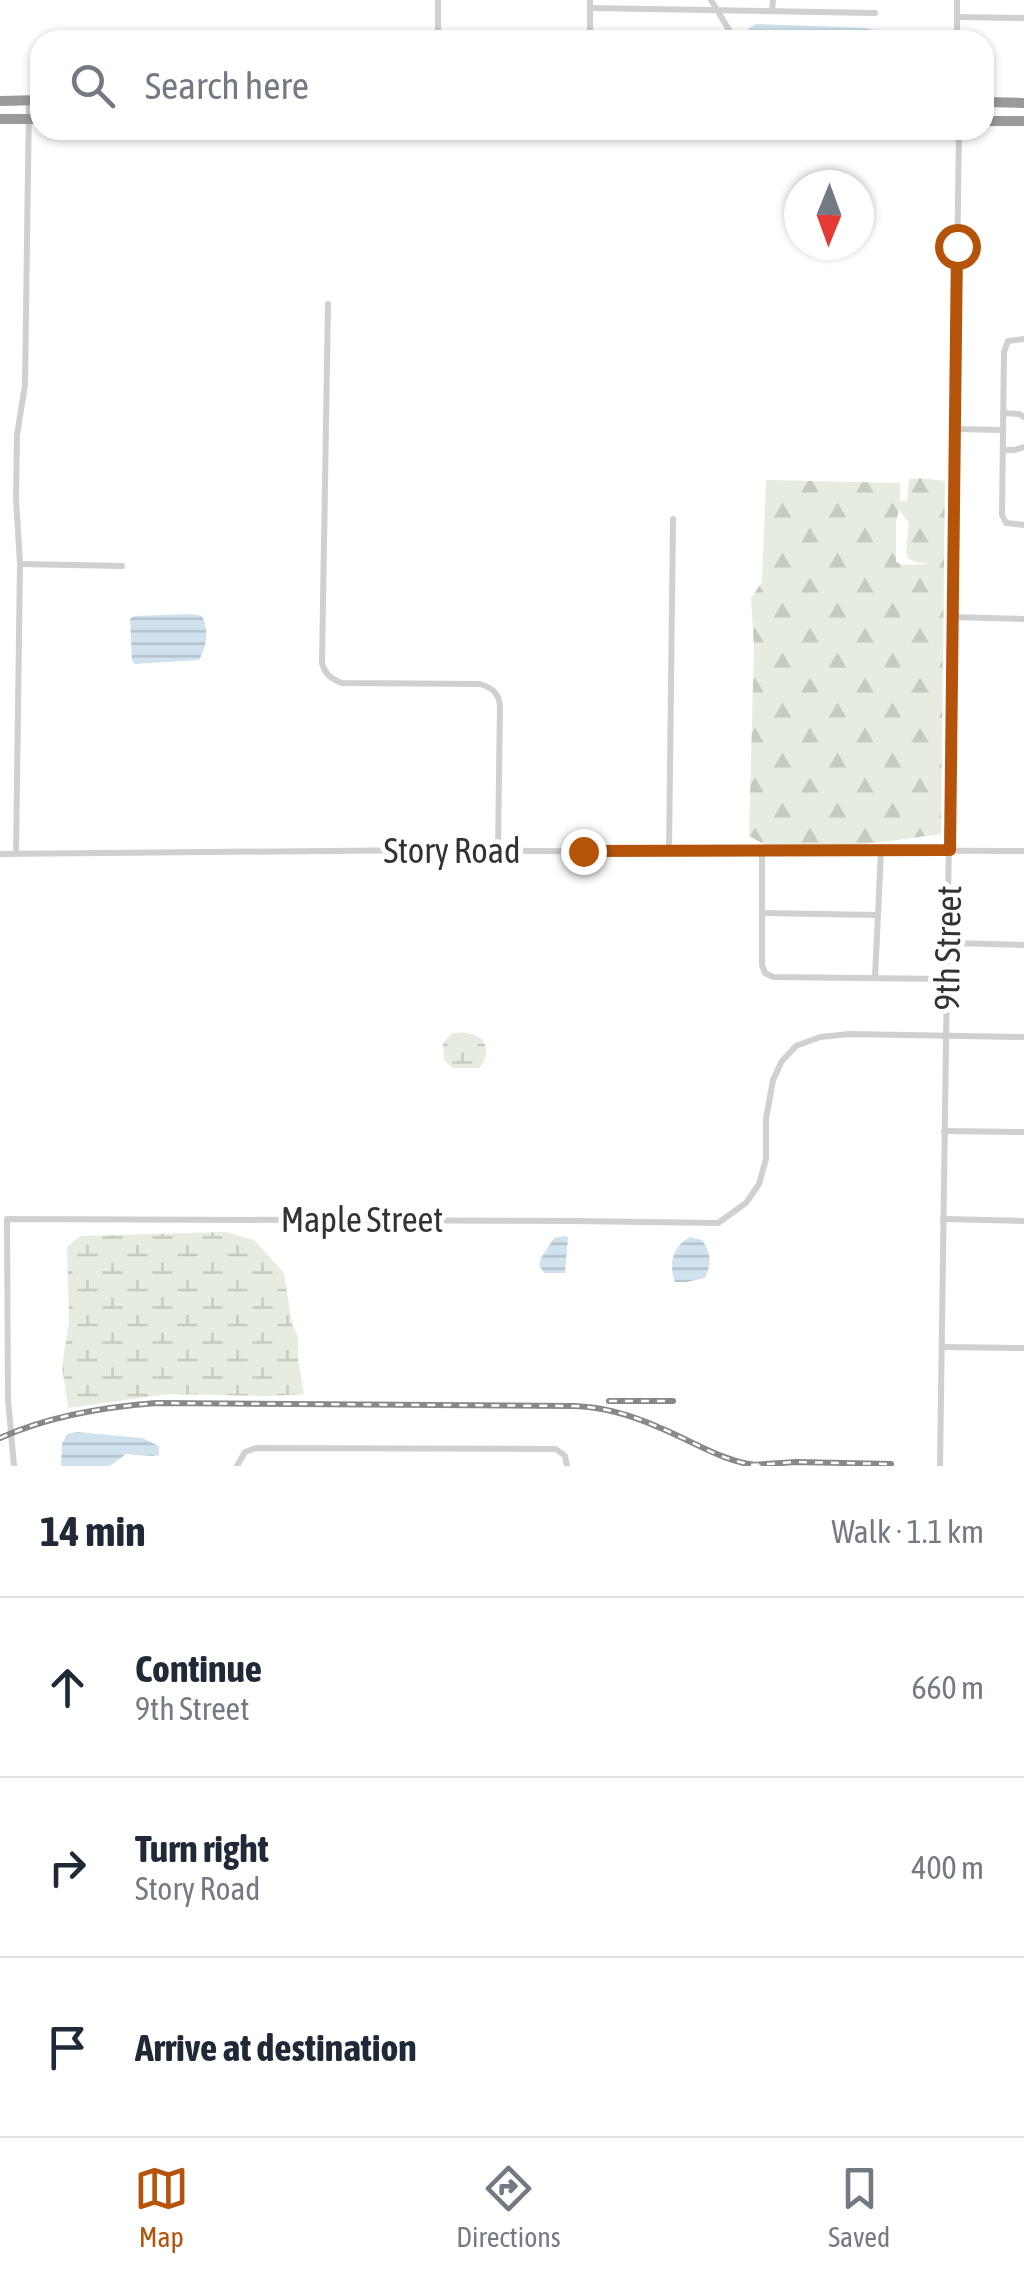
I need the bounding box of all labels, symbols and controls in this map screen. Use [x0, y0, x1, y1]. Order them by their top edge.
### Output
search box [30, 30, 994, 140]
icon: search [65, 58, 120, 113]
text: Search here [145, 64, 309, 107]
north arrow [784, 170, 874, 260]
route start [935, 224, 981, 270]
route end [561, 829, 607, 875]
street label: Story Road [383, 830, 521, 870]
street label: 9th Street [926, 885, 968, 1011]
street label: Maple Street [281, 1199, 443, 1239]
text: 14 min [40, 1507, 146, 1555]
text: Walk · 1.1 km [831, 1513, 984, 1550]
text: Continue [135, 1647, 262, 1690]
icon: ahead [40, 1660, 95, 1715]
text: 660 m [911, 1669, 984, 1706]
text: 9th Street [135, 1690, 249, 1727]
text: Turn right [135, 1827, 269, 1870]
icon: right [40, 1840, 95, 1895]
text: 400 m [911, 1849, 984, 1886]
text: Story Road [135, 1870, 260, 1907]
icon: arrive [40, 2020, 95, 2075]
text: Arrive at destination [135, 2026, 417, 2069]
tab: Map [134, 2161, 189, 2253]
tab: Directions [456, 2161, 561, 2253]
tab: Saved [828, 2161, 890, 2253]

